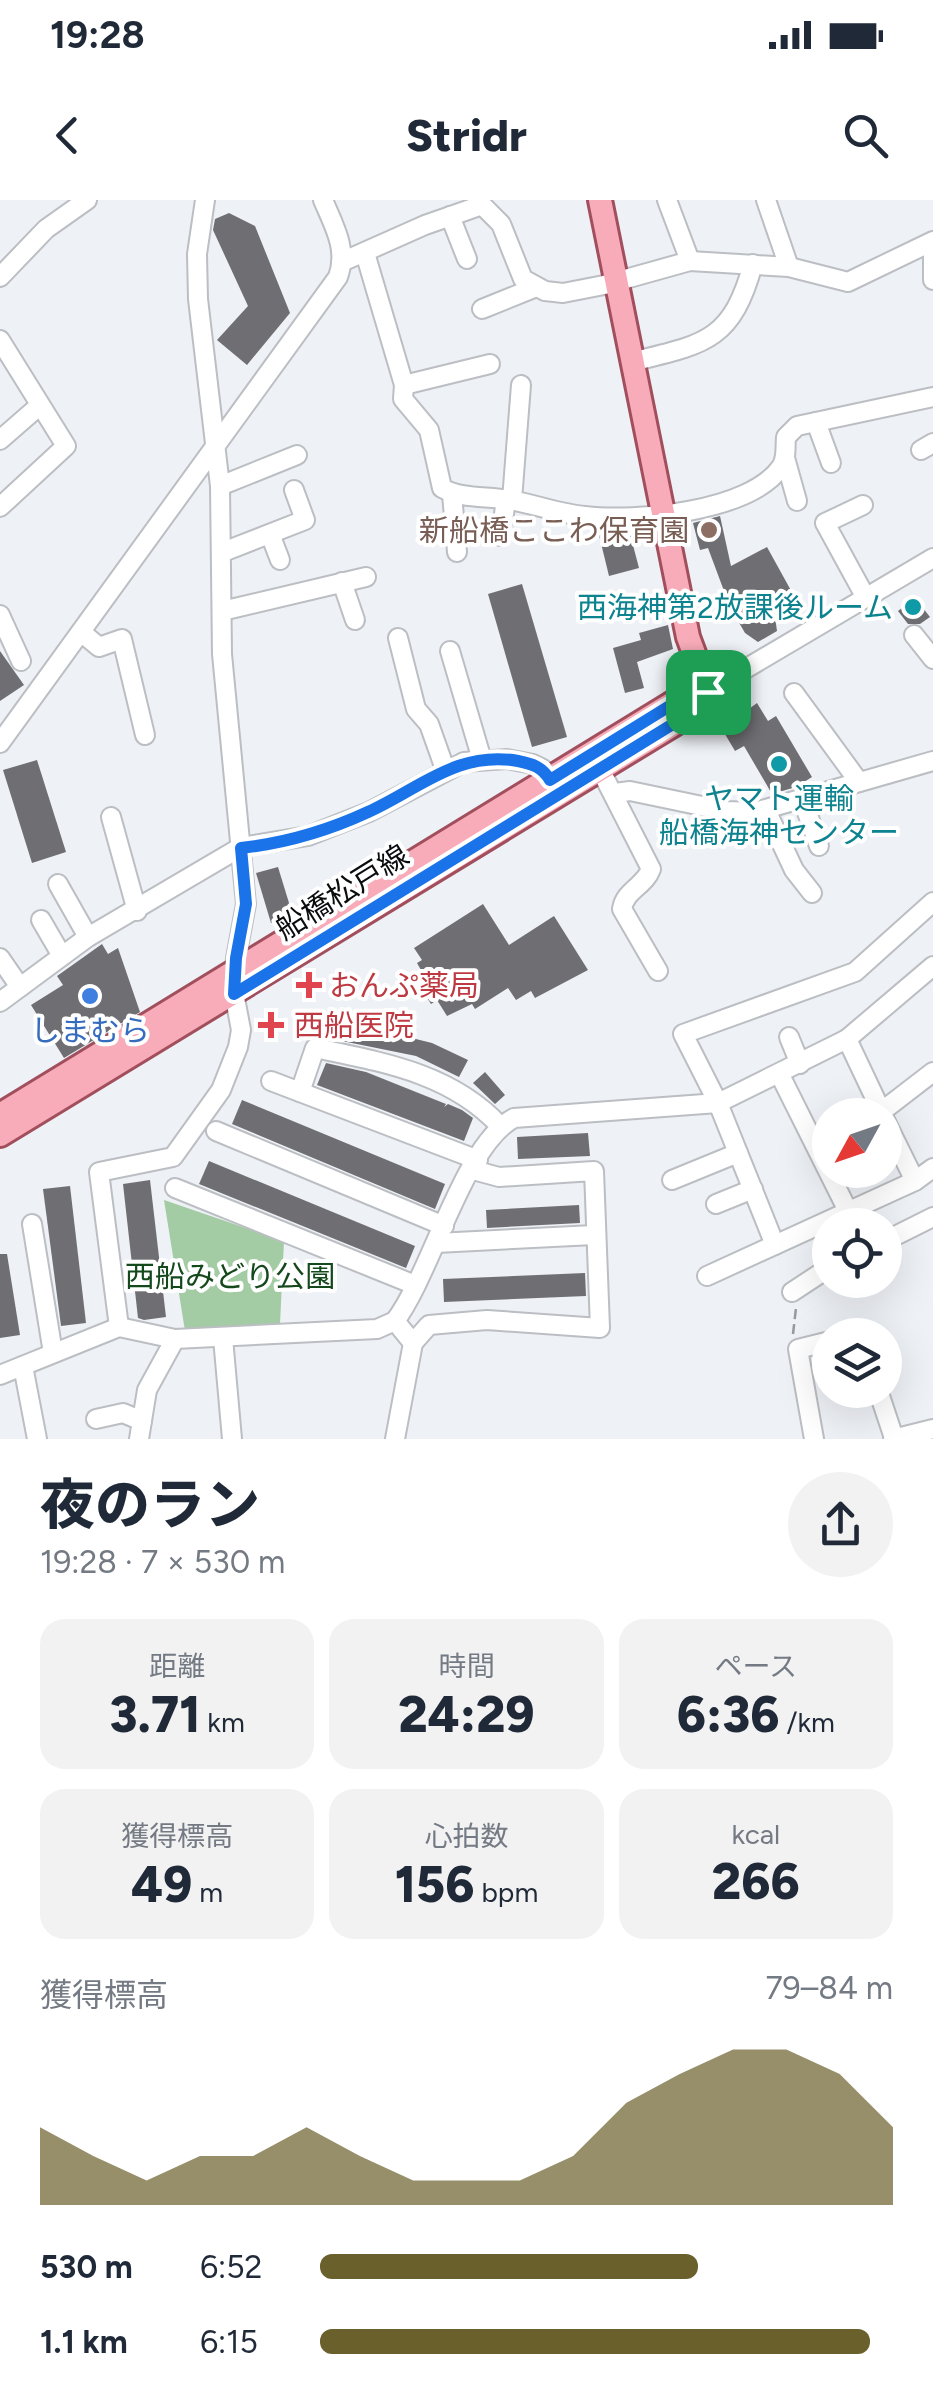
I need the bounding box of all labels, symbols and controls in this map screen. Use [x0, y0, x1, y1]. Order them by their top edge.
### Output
text: 19:28 [50, 12, 145, 58]
icon: back [40, 108, 95, 163]
text: Stridr [406, 108, 527, 162]
icon: search [838, 108, 893, 163]
place label: 新船橋ここわ保育園 [419, 512, 689, 549]
marker: 新船橋ここわ保育園 [698, 519, 720, 541]
place label: 西海神第2放課後ルーム [577, 589, 893, 626]
marker: 西海神第2放課後ルーム [902, 596, 924, 618]
pin [666, 650, 751, 735]
icon: arrive [681, 665, 736, 720]
marker: ヤマト運輸 船橋海神センター [768, 753, 790, 775]
place label: ヤマト運輸 船橋海神センター [659, 780, 899, 851]
street label: 船橋松戸線 [269, 837, 415, 947]
place label: おんぷ薬局 [329, 967, 479, 1004]
marker: おんぷ薬局 [298, 974, 320, 996]
marker: しまむら [79, 985, 101, 1007]
place label: 西船医院 [294, 1007, 414, 1044]
place label: しまむら [30, 1012, 150, 1049]
marker: 西船医院 [258, 1012, 284, 1038]
north arrow [812, 1098, 902, 1188]
map controls [812, 1098, 902, 1408]
button: locate [812, 1208, 902, 1298]
park label: 西船みどり公園 [125, 1258, 335, 1295]
button: layers [812, 1318, 902, 1408]
text: 夜のラン [40, 1472, 260, 1538]
button: share [788, 1472, 893, 1577]
text: 19:28 · 7 × 530 m [40, 1543, 285, 1581]
text: 距離 [149, 1649, 205, 1683]
text: 時間 [438, 1649, 495, 1683]
text: ペース [715, 1649, 797, 1683]
text: 3.71 [110, 1684, 200, 1745]
text: 24:29 [398, 1684, 535, 1745]
text: 6:36 [677, 1684, 780, 1745]
text: km [200, 1705, 245, 1739]
text: /km [780, 1705, 835, 1739]
text: kcal [731, 1817, 780, 1851]
text: 獲得標高 [121, 1819, 233, 1853]
text: 心拍数 [424, 1819, 509, 1853]
text: 266 [712, 1851, 800, 1912]
text: 49 [131, 1854, 192, 1915]
text: 156 [395, 1854, 475, 1915]
text: m [192, 1875, 223, 1909]
text: bpm [475, 1875, 538, 1909]
text: 79–84 m [765, 1969, 893, 2007]
text: 獲得標高 [40, 1976, 168, 2014]
text: 530 m [40, 2248, 133, 2286]
text: 6:52 [200, 2248, 263, 2286]
text: 1.1 km [40, 2323, 128, 2361]
text: 6:15 [200, 2323, 258, 2361]

